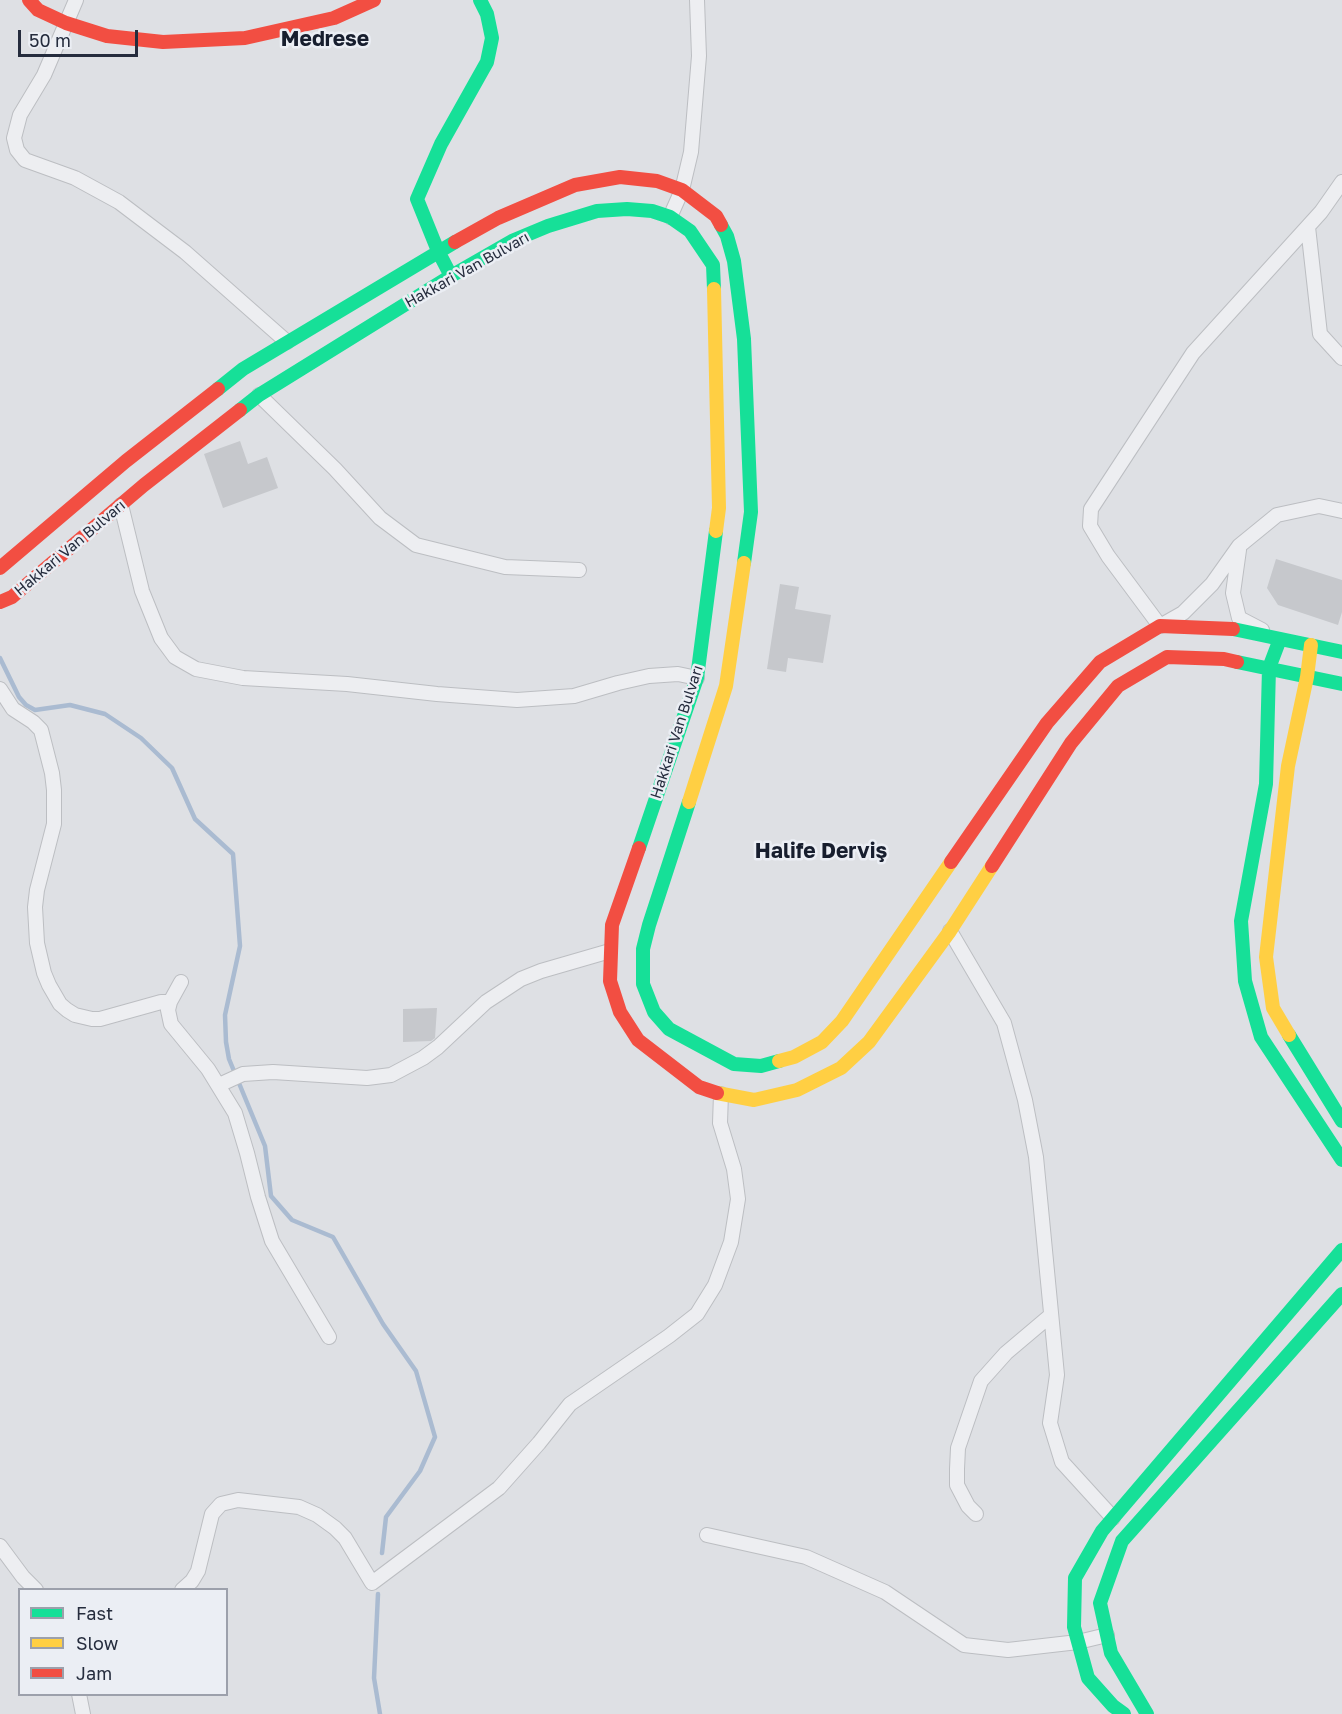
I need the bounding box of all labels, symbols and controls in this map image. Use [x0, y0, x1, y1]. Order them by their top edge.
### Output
scale bar [21, 18, 141, 56]
district label: Medrese [281, 26, 369, 52]
text: 50 m [29, 29, 71, 51]
street label: Hakkari Van Bulvarı [402, 228, 532, 312]
street label: Hakkari Van Bulvarı [11, 496, 129, 600]
street label: Hakkari Van Bulvarı [647, 663, 707, 801]
district label: Halife Derviş [755, 838, 887, 864]
legend [18, 1588, 228, 1696]
text: Fast [76, 1602, 113, 1624]
text: Slow [76, 1632, 118, 1654]
text: Jam [76, 1662, 112, 1684]

